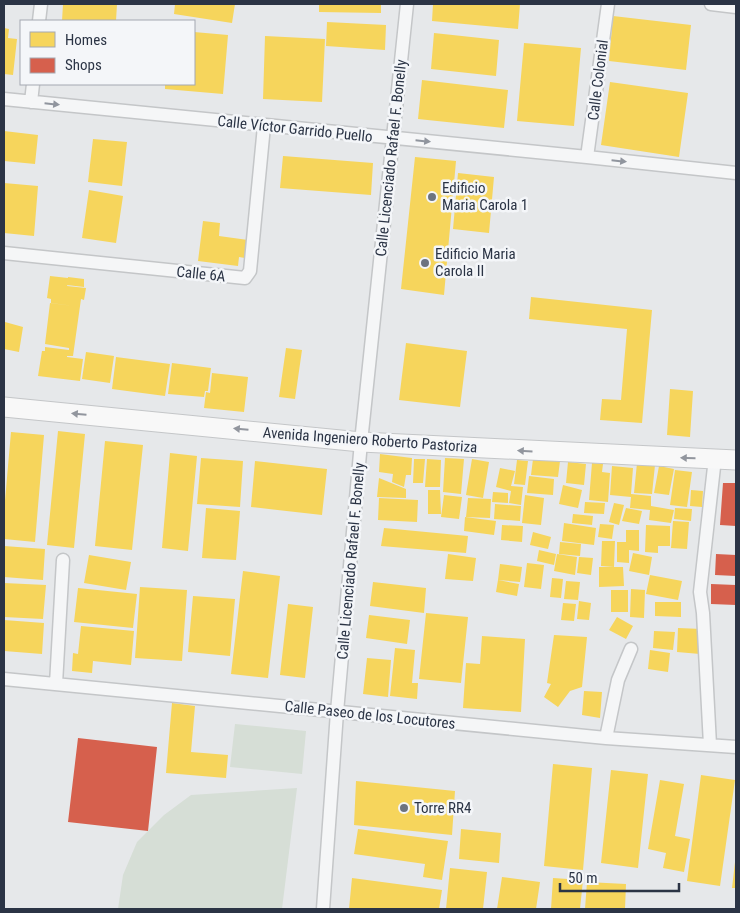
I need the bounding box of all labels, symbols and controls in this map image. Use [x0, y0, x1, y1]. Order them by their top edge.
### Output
legend [20, 20, 195, 85]
text: Homes [65, 31, 107, 49]
street label: Calle Colonial [584, 39, 612, 121]
text: Shops [65, 56, 102, 74]
street label: Calle Licenciado Rafael F. Bonelly [372, 59, 410, 257]
one-way arrow [45, 100, 61, 108]
street label: Calle Víctor Garrido Puello [217, 112, 373, 146]
one-way arrow [415, 137, 431, 145]
one-way arrow [612, 157, 628, 165]
place label: Edificio Maria Carola 1 [442, 179, 528, 214]
marker: Edificio Maria Carola 1 [426, 191, 438, 203]
place label: Edificio Maria Carola II [435, 245, 516, 280]
marker: Edificio Maria Carola II [419, 257, 431, 269]
street label: Calle 6A [176, 262, 227, 286]
one-way arrow [71, 410, 87, 418]
street label: Avenida Ingeniero Roberto Pastoriza [262, 424, 478, 456]
one-way arrow [233, 425, 249, 433]
one-way arrow [517, 446, 533, 454]
one-way arrow [679, 453, 695, 461]
street label: Calle Licenciado Rafael F. Bonelly [333, 462, 369, 660]
street label: Calle Paseo de los Locutores [284, 697, 456, 733]
place label: Torre RR4 [414, 799, 471, 817]
marker: Torre RR4 [398, 802, 410, 814]
scale bar [560, 860, 679, 892]
text: 50 m [568, 869, 598, 887]

